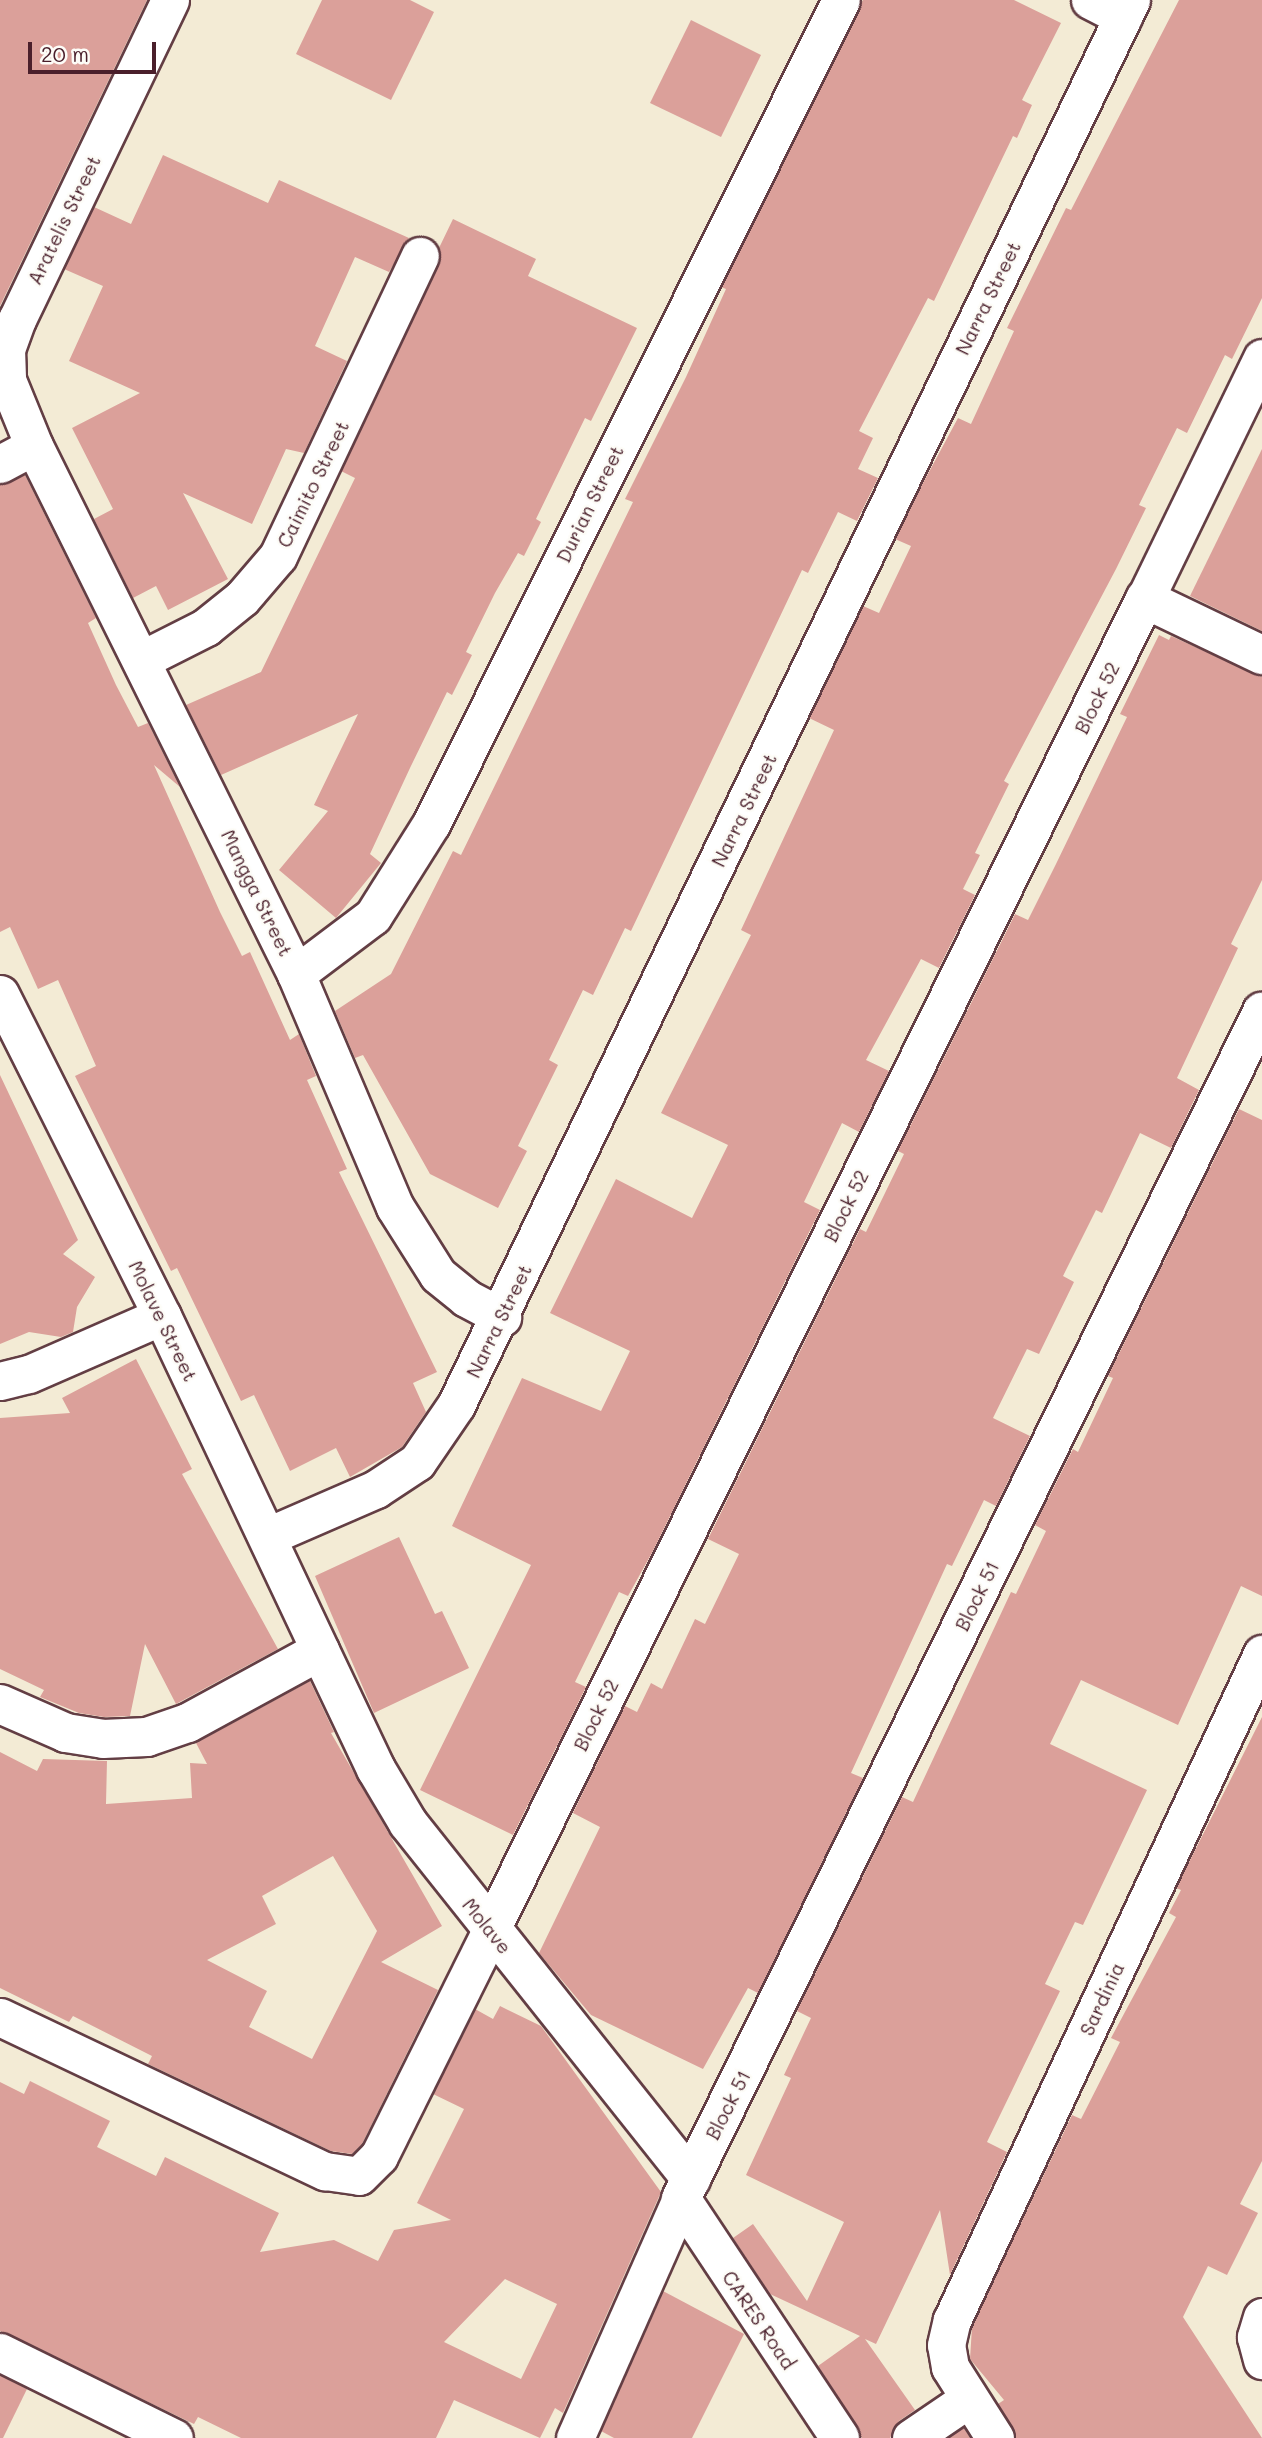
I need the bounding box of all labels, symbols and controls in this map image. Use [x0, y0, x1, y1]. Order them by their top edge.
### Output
scale bar [32, 28, 159, 72]
text: 20 m [41, 40, 89, 67]
street label: Aratelis Street [23, 152, 105, 288]
street label: Narra Street [951, 238, 1025, 358]
street label: Caimito Street [272, 417, 354, 551]
street label: Durian Street [552, 442, 628, 566]
street label: Block 52 [1070, 658, 1124, 738]
street label: Narra Street [707, 750, 781, 870]
street label: Mangga Street [217, 826, 297, 960]
street label: Block 52 [819, 1166, 873, 1246]
street label: Molave Street [124, 1257, 202, 1385]
street label: Narra Street [462, 1261, 536, 1381]
street label: Block 51 [950, 1557, 1004, 1635]
street label: Block 52 [569, 1675, 623, 1755]
street label: Molave [458, 1894, 516, 1958]
street label: Sardinia [1075, 1959, 1129, 2039]
street label: Block 51 [701, 2067, 755, 2143]
street label: CARES Road [718, 2266, 800, 2374]

